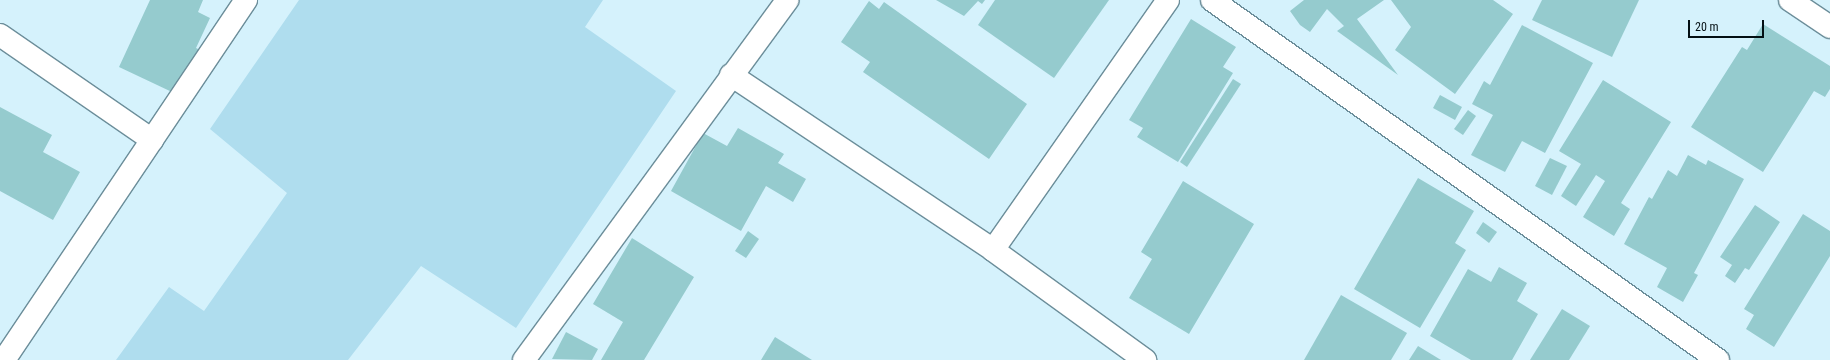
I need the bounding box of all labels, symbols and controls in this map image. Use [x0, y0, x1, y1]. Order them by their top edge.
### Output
scale bar [1690, 12, 1766, 38]
text: 20 m [1695, 20, 1719, 34]

